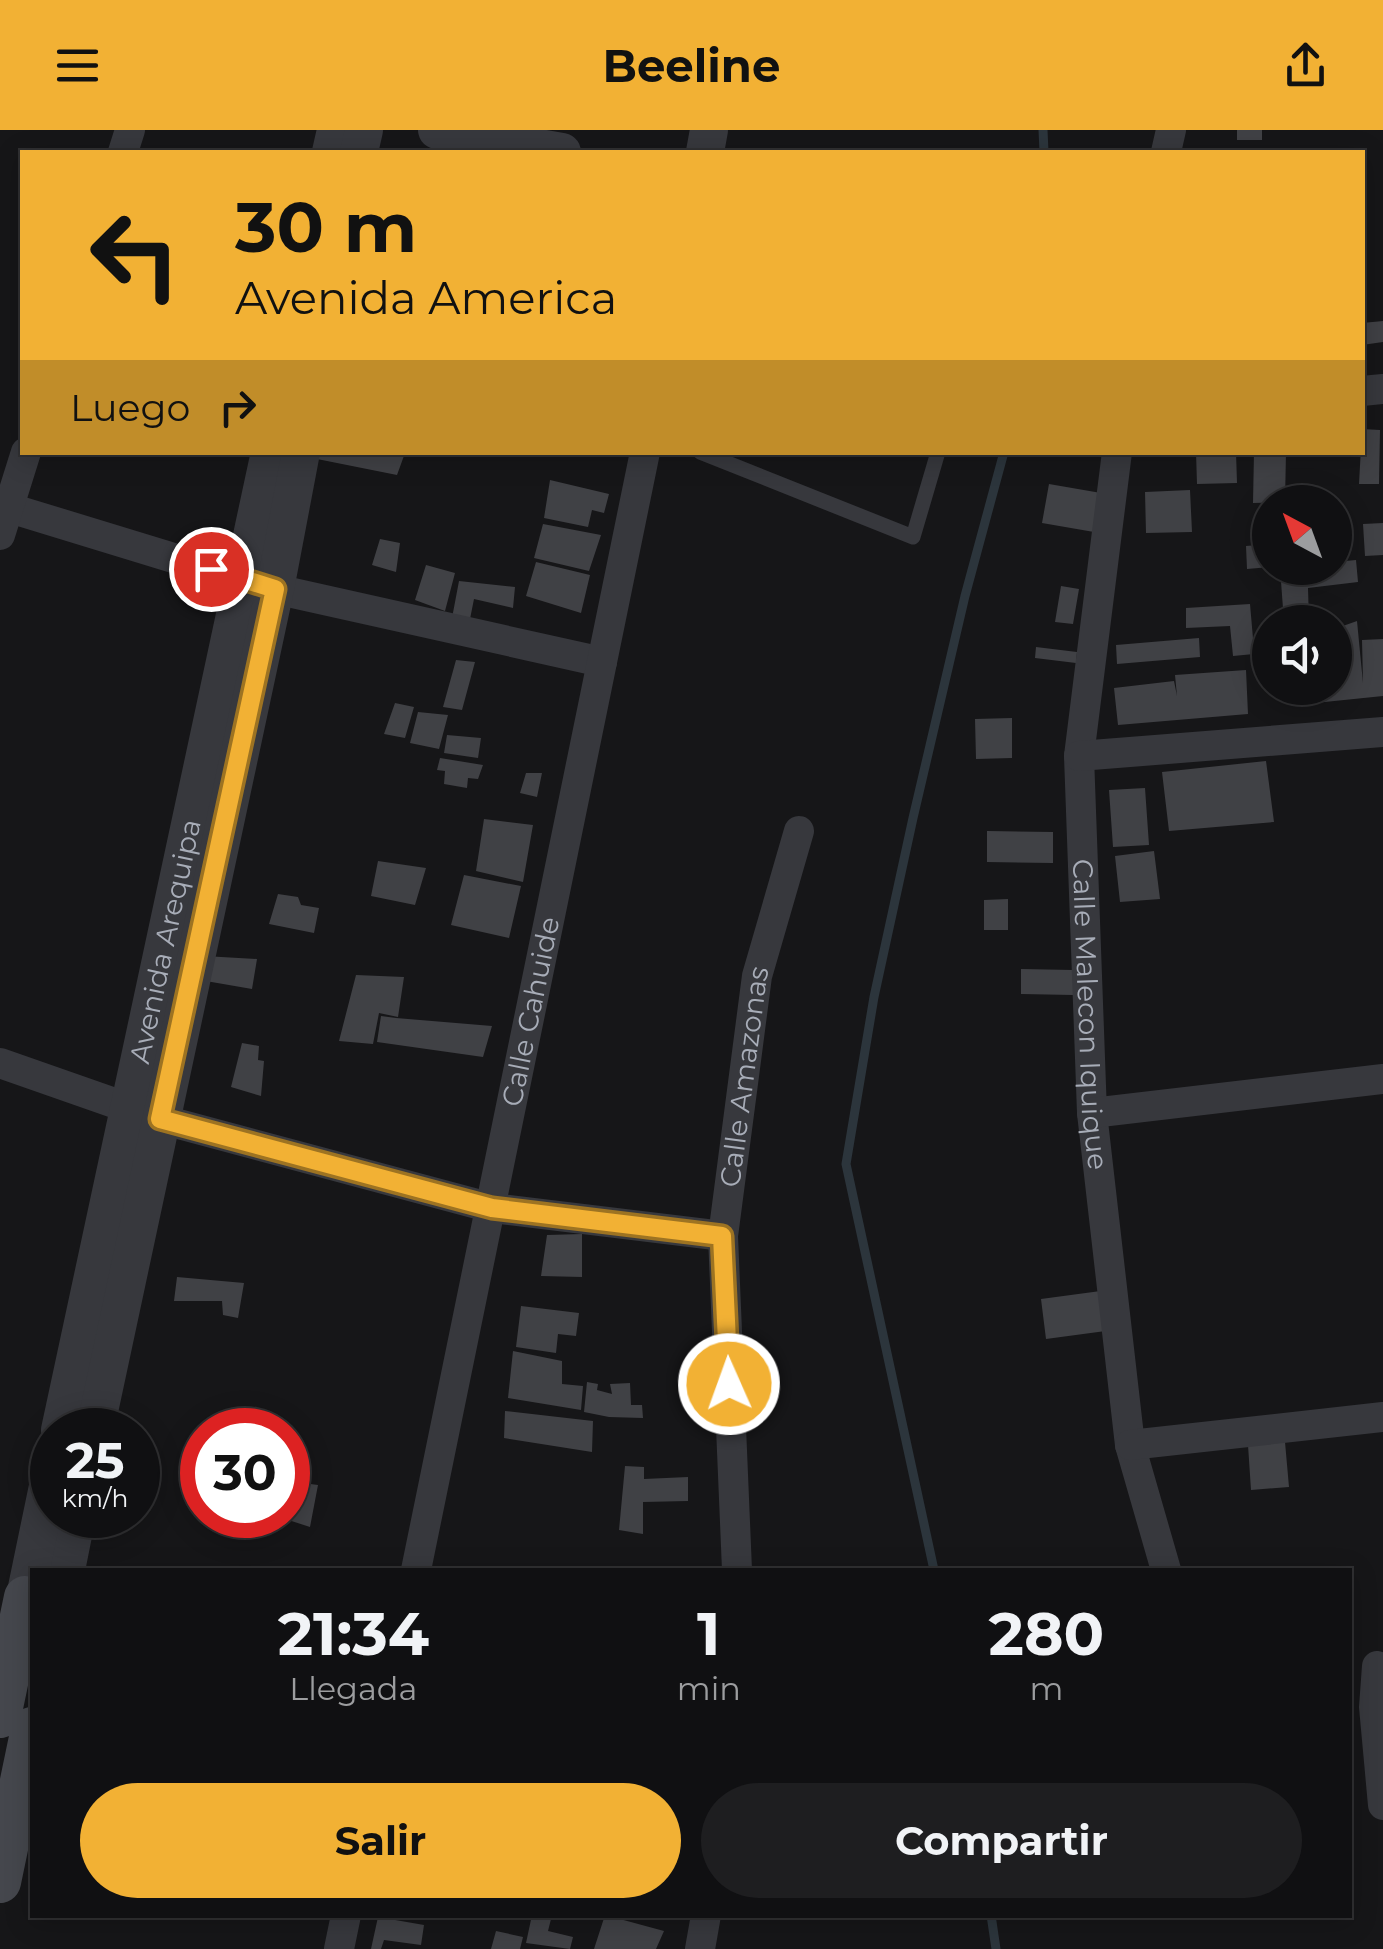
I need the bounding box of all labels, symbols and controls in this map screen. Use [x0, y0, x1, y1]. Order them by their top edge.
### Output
icon: menu [50, 38, 105, 93]
text: Beeline [603, 38, 780, 93]
icon: share [1278, 38, 1333, 93]
text: 30 m [235, 184, 417, 270]
icon: left [70, 190, 200, 320]
text: Avenida America [235, 270, 617, 325]
icon: right [210, 380, 265, 435]
text: Luego [70, 384, 190, 431]
north arrow [1252, 485, 1352, 585]
map controls [1252, 485, 1352, 705]
pin [169, 527, 254, 612]
icon: arrive [184, 542, 239, 597]
button: sound [1252, 605, 1352, 705]
street label: Avenida Arequipa [122, 816, 208, 1066]
street label: Calle Malecon Iquique [1066, 858, 1115, 1172]
street label: Calle Cahuide [494, 914, 566, 1110]
street label: Calle Amazonas [713, 962, 776, 1189]
position arrow [677, 1332, 781, 1436]
speed limit sign: 30 [180, 1408, 310, 1538]
text: 25 [65, 1430, 125, 1491]
text: km/h [62, 1483, 128, 1513]
text: 21:34 [278, 1597, 429, 1670]
text: 1 [697, 1597, 721, 1670]
text: 280 [989, 1597, 1104, 1670]
text: Llegada [289, 1669, 417, 1708]
text: min [677, 1669, 741, 1708]
text: m [1029, 1669, 1063, 1708]
button: Salir [80, 1783, 681, 1898]
button: Compartir [701, 1783, 1302, 1898]

